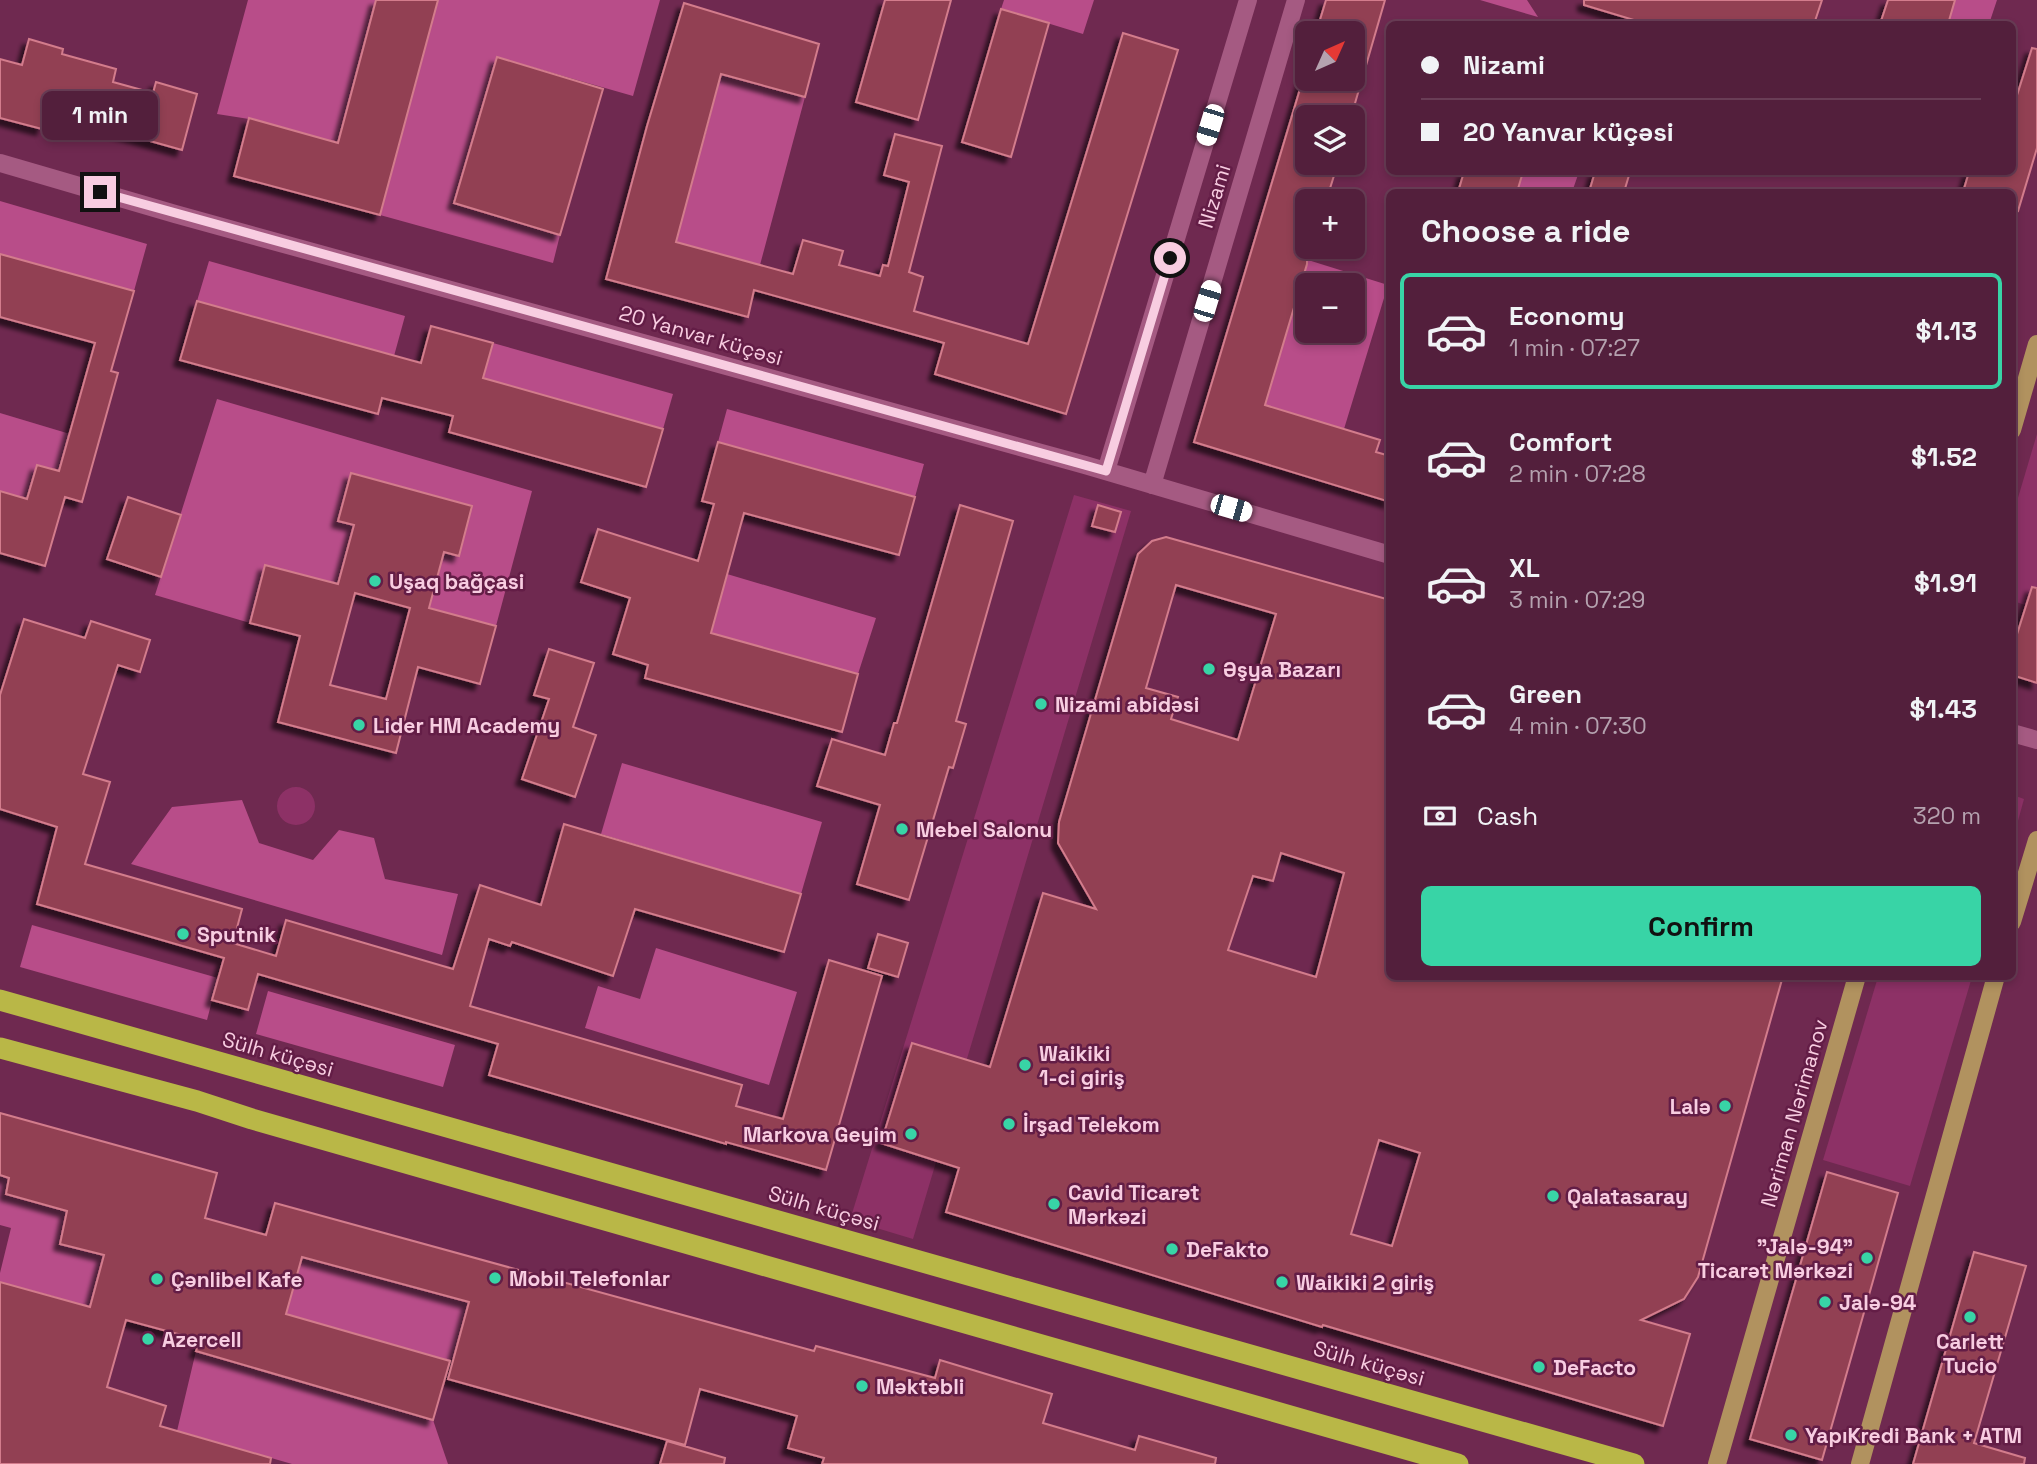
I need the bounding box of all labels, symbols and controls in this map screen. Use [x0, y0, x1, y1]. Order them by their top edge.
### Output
north arrow [1295, 21, 1365, 91]
map controls [1295, 21, 1365, 343]
text: Nizami [1463, 48, 1545, 82]
callout: 1 min [42, 90, 158, 140]
text: 1 min [72, 100, 128, 130]
car [1194, 102, 1227, 148]
button: layers [1295, 105, 1365, 175]
text: 20 Yanvar küçəsi [1463, 115, 1674, 149]
street label: Nizami [1192, 161, 1236, 231]
route end [84, 176, 116, 208]
button: + [1295, 189, 1365, 259]
text: Choose a ride [1421, 211, 1631, 251]
route start [1154, 242, 1186, 274]
button: − [1295, 273, 1365, 343]
car [1191, 278, 1224, 324]
street label: 20 Yanvar küçəsi [616, 299, 786, 371]
text: Economy [1509, 299, 1625, 333]
icon: car [1425, 300, 1488, 363]
text: $1.13 [1916, 314, 1977, 348]
text: 1 min · 07:27 [1509, 333, 1640, 363]
text: Comfort [1509, 425, 1612, 459]
icon: car [1425, 426, 1488, 489]
text: $1.52 [1911, 440, 1977, 474]
text: 2 min · 07:28 [1509, 459, 1646, 489]
car [1208, 492, 1255, 524]
text: XL [1509, 551, 1540, 585]
icon: car [1425, 552, 1488, 615]
text: $1.91 [1914, 566, 1977, 600]
place label: Uşaq bağçasi [389, 568, 524, 595]
marker: Uşaq bağçasi [367, 573, 383, 589]
text: 3 min · 07:29 [1509, 585, 1645, 615]
place label: Əşya Bazarı [1223, 656, 1341, 683]
marker: Əşya Bazarı [1201, 661, 1217, 677]
text: Green [1509, 677, 1582, 711]
icon: car [1425, 678, 1488, 741]
place label: Nizami abidәsi [1055, 691, 1199, 718]
text: $1.43 [1909, 692, 1977, 726]
marker: Nizami abidәsi [1033, 696, 1049, 712]
text: 4 min · 07:30 [1509, 711, 1647, 741]
place label: Lider HM Academy [373, 712, 560, 739]
marker: Lider HM Academy [351, 717, 367, 733]
icon: cash [1421, 797, 1459, 835]
text: Cash [1477, 799, 1538, 833]
text: 320 m [1913, 801, 1981, 831]
place label: Mebel Salonu [916, 816, 1052, 843]
marker: Mebel Salonu [894, 821, 910, 837]
button: Confirm [1421, 886, 1981, 966]
place label: Sputnik [197, 921, 276, 948]
marker: Sputnik [175, 926, 191, 942]
street label: Nəriman Nərimanov [1754, 1016, 1834, 1210]
street label: Sülh küçəsi [219, 1025, 337, 1083]
place label: Waikiki 1-ci giriş [1039, 1040, 1125, 1091]
marker: Waikiki 1-ci giriş [1017, 1057, 1033, 1073]
place label: Lalə [1670, 1093, 1711, 1120]
marker: Lalə [1717, 1098, 1733, 1114]
place label: İrşad Telekom [1023, 1111, 1160, 1138]
marker: İrşad Telekom [1001, 1116, 1017, 1132]
place label: Markova Geyim [743, 1121, 897, 1148]
marker: Markova Geyim [903, 1126, 919, 1142]
street label: Sülh küçəsi [765, 1179, 883, 1237]
place label: Cavid Ticarət Mərkəzi [1068, 1179, 1200, 1230]
place label: Qalatasaray [1567, 1183, 1688, 1210]
marker: Qalatasaray [1545, 1188, 1561, 1204]
marker: Cavid Ticarət Mərkəzi [1046, 1196, 1062, 1212]
place label: "Jalə-94" Ticarət Mərkəzi [1698, 1233, 1853, 1284]
place label: DeFakto [1186, 1236, 1269, 1263]
marker: DeFakto [1164, 1241, 1180, 1257]
marker: "Jalə-94" Ticarət Mərkəzi [1859, 1250, 1875, 1266]
place label: Mobil Telefonlar [509, 1265, 670, 1292]
place label: Çənlibel Kafe [171, 1266, 303, 1293]
place label: Waikiki 2 giriş [1296, 1269, 1434, 1296]
marker: Mobil Telefonlar [487, 1270, 503, 1286]
marker: Çənlibel Kafe [149, 1271, 165, 1287]
marker: Waikiki 2 giriş [1274, 1274, 1290, 1290]
place label: Jalə-94 [1839, 1289, 1916, 1316]
marker: Jalə-94 [1817, 1294, 1833, 1310]
marker: Carlett Tucio [1962, 1309, 1978, 1325]
place label: Azercell [162, 1326, 242, 1353]
place label: Carlett Tucio [1936, 1328, 2004, 1379]
marker: Azercell [140, 1331, 156, 1347]
street label: Sülh küçəsi [1310, 1334, 1428, 1392]
place label: DeFacto [1553, 1354, 1636, 1381]
marker: DeFacto [1531, 1359, 1547, 1375]
place label: Məktəbli [876, 1373, 964, 1400]
marker: Məktəbli [854, 1378, 870, 1394]
place label: YapıKredi Bank + ATM [1805, 1422, 2022, 1449]
marker: YapıKredi Bank + ATM [1783, 1427, 1799, 1443]

